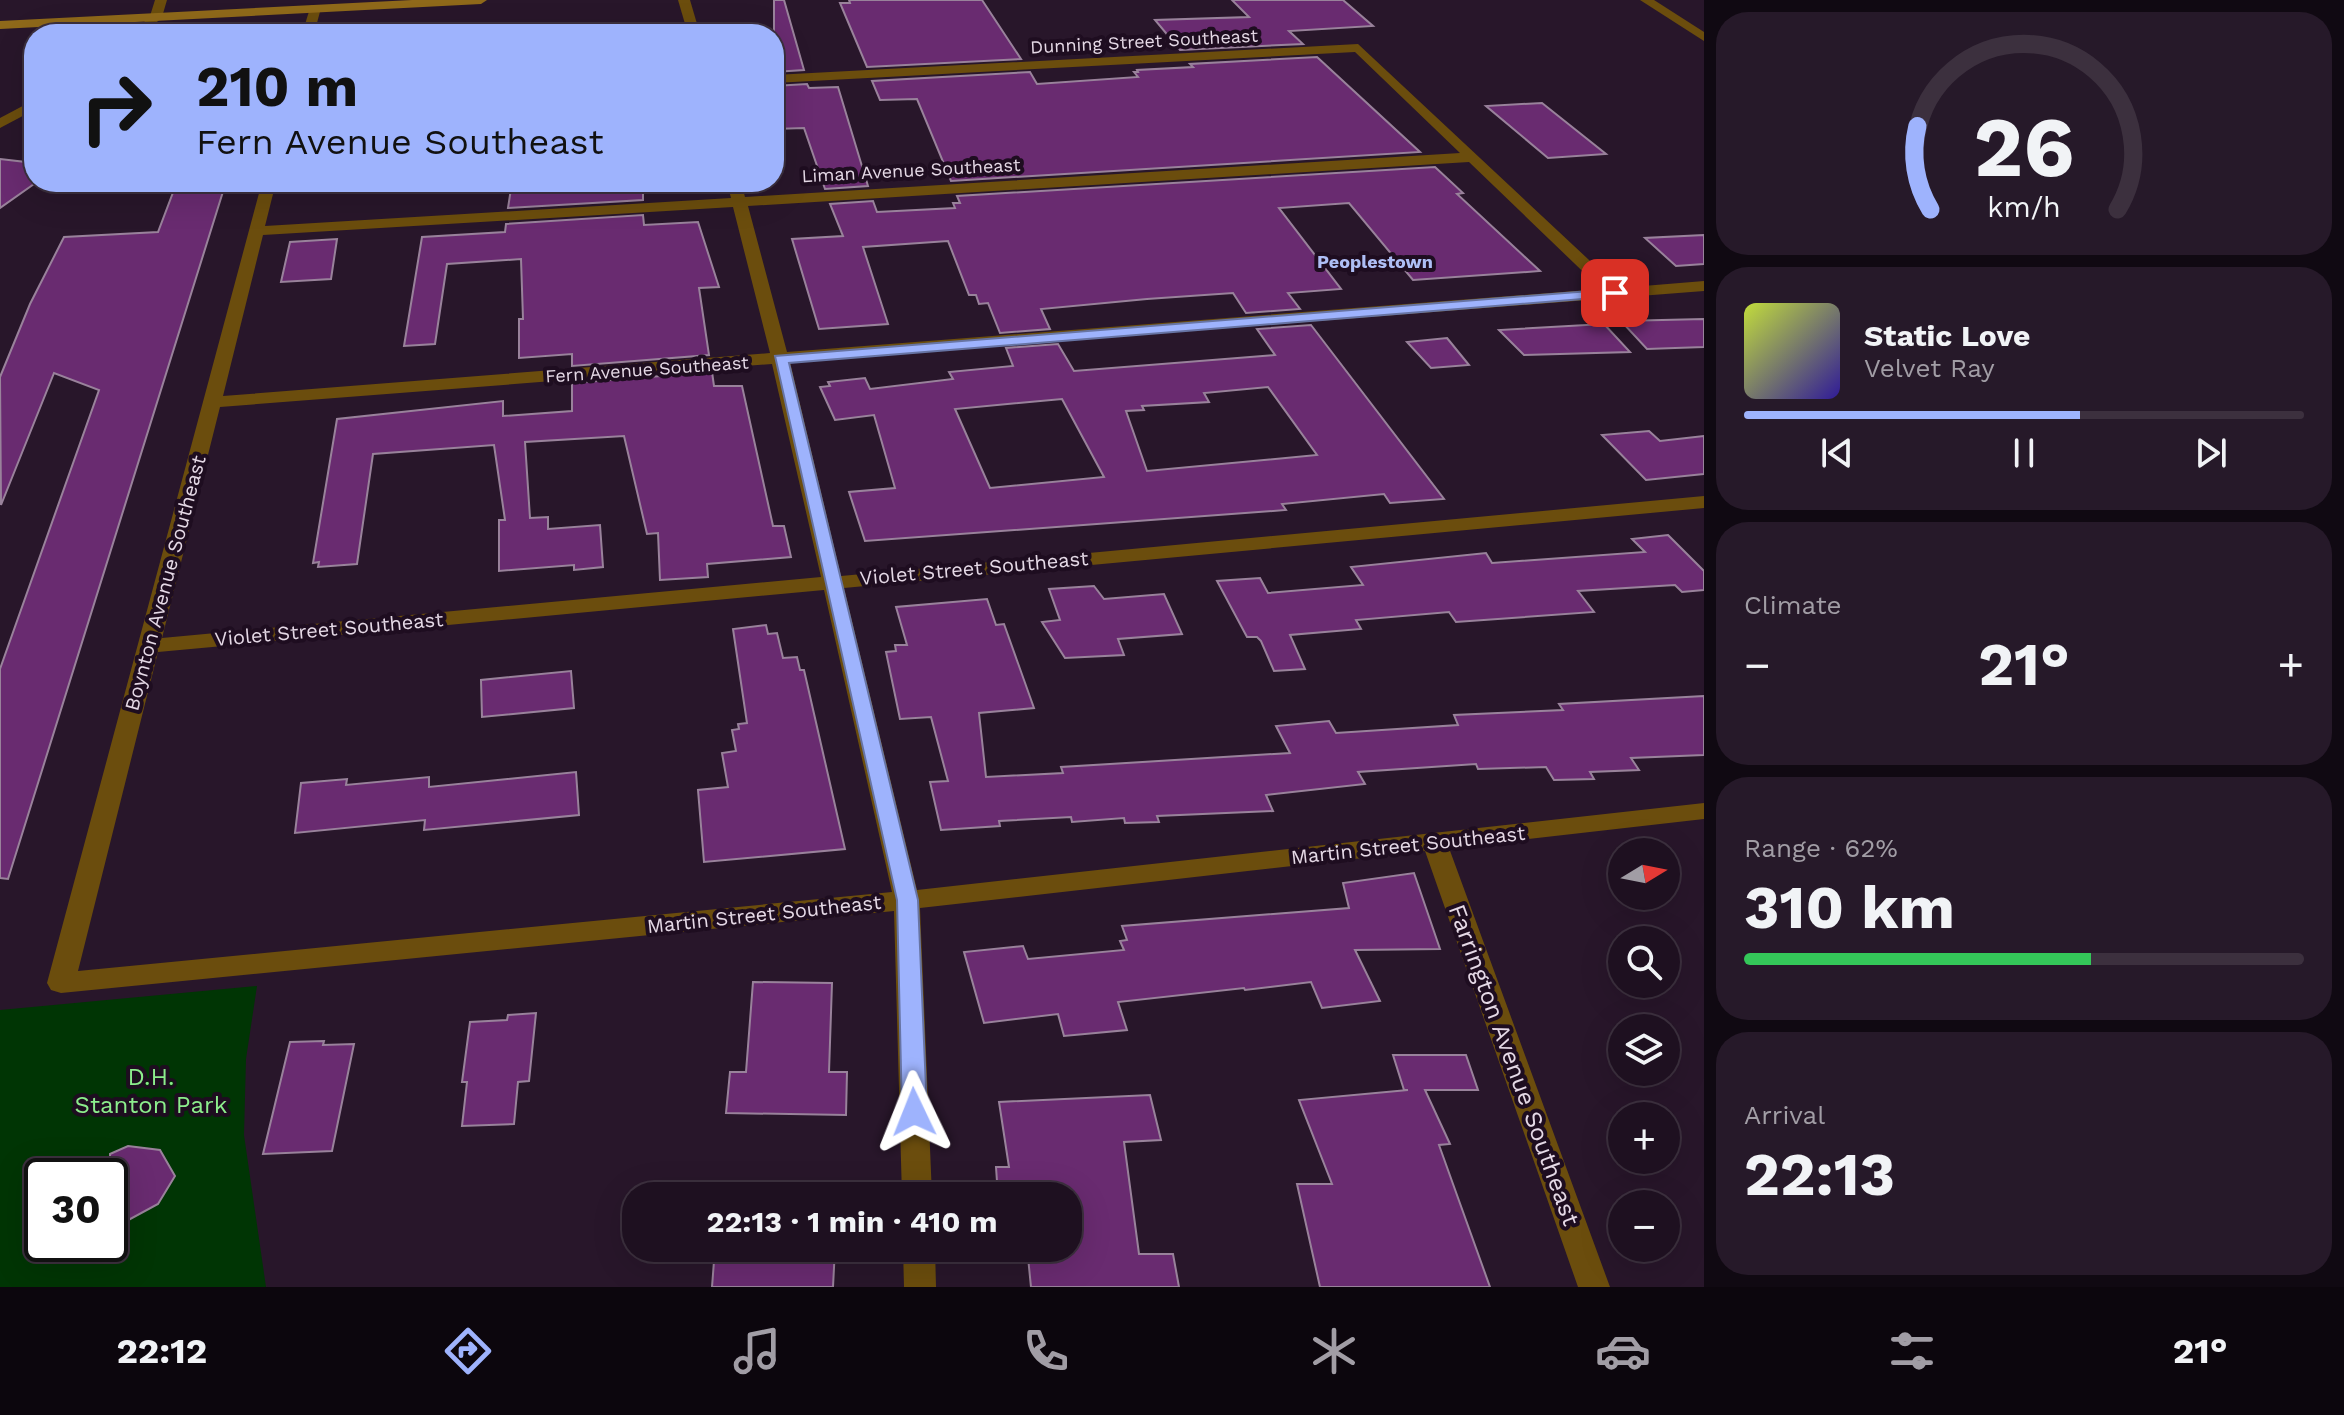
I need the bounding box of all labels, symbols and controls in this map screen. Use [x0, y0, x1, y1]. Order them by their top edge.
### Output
street label: Dunning Street Southeast [1030, 25, 1259, 57]
text: 210 m [196, 54, 358, 120]
icon: right [64, 56, 168, 160]
text: 26 [1974, 98, 2074, 195]
text: Fern Avenue Southeast [196, 121, 604, 163]
street label: Liman Avenue Southeast [801, 154, 1021, 186]
text: km/h [1987, 190, 2061, 224]
district label: Peoplestown [1317, 251, 1433, 272]
pin [1581, 259, 1649, 327]
icon: arrive [1593, 271, 1637, 315]
text: Static Love [1864, 318, 2030, 353]
street label: Fern Avenue Southeast [545, 351, 750, 387]
text: Velvet Ray [1864, 353, 1995, 383]
icon: previous [1815, 431, 1859, 475]
icon: pause [2002, 431, 2046, 475]
icon: next [2189, 431, 2233, 475]
street label: Boynton Avenue Southeast [119, 452, 211, 713]
street label: Violet Street Southeast [859, 546, 1090, 590]
text: Climate [1744, 590, 1842, 620]
street label: Violet Street Southeast [214, 607, 445, 651]
text: 21° [1978, 629, 2070, 700]
text: − [1744, 639, 1771, 691]
text: + [2277, 639, 2304, 691]
street label: Martin Street Southeast [1290, 821, 1527, 869]
text: Range · 62% [1744, 833, 1898, 863]
north arrow [1608, 838, 1680, 910]
map controls [1608, 838, 1680, 1262]
text: 310 km [1744, 872, 1955, 943]
street label: Martin Street Southeast [646, 890, 883, 938]
street label: Farrington Avenue Southeast [1443, 901, 1585, 1229]
button: search [1608, 926, 1680, 998]
button: layers [1608, 1014, 1680, 1086]
park label: D.H. Stanton Park [75, 1063, 228, 1119]
position arrow [872, 1070, 956, 1154]
text: Arrival [1744, 1100, 1825, 1130]
button: + [1608, 1102, 1680, 1174]
text: 22:13 [1744, 1139, 1895, 1210]
speed limit sign: 30 [24, 1158, 128, 1262]
button: − [1608, 1190, 1680, 1262]
text: 22:13 · 1 min · 410 m [707, 1204, 997, 1239]
icon: directions [440, 1323, 496, 1379]
icon: music [729, 1323, 785, 1379]
icon: phone [1018, 1323, 1074, 1379]
icon: climate [1306, 1323, 1362, 1379]
icon: car [1595, 1323, 1651, 1379]
icon: filters [1884, 1323, 1940, 1379]
text: 22:12 [116, 1330, 207, 1372]
text: 21° [2173, 1330, 2228, 1372]

